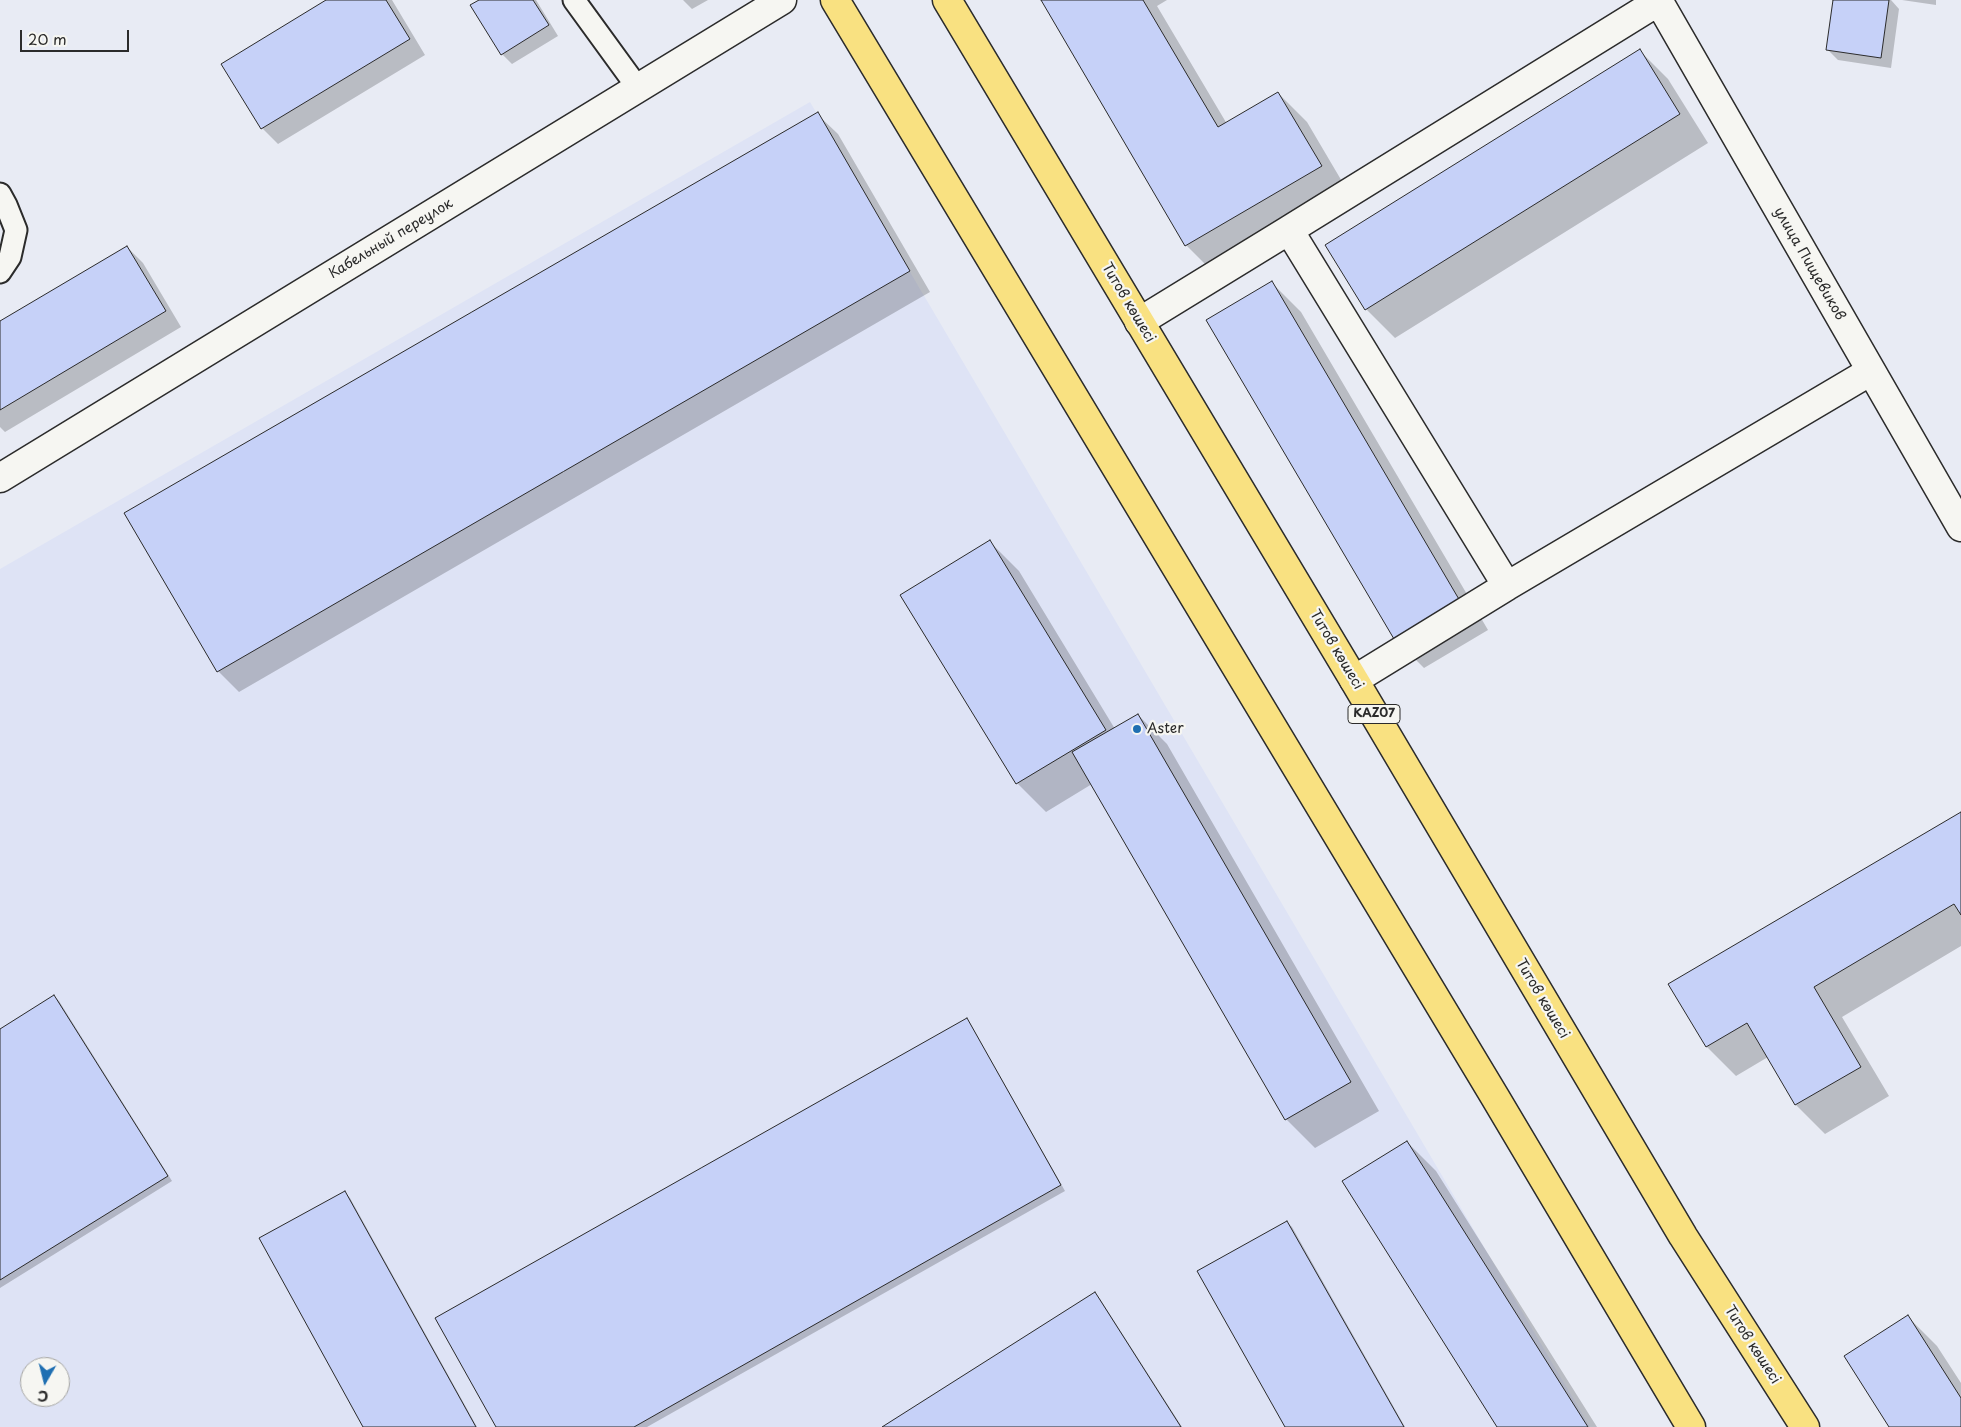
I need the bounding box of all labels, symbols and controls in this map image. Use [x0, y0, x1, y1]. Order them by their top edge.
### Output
scale bar [22, 20, 131, 52]
text: 20 m [28, 27, 67, 50]
street label: Кабельный переулок [326, 195, 456, 283]
street label: улица Пищевиков [1770, 204, 1848, 324]
street label: Титов көшесі [1098, 260, 1158, 346]
street label: Титов көшесі [1306, 607, 1366, 693]
road number: KAZ07 [1348, 704, 1400, 724]
place label: Aster [1147, 721, 1184, 737]
marker: Aster [1131, 723, 1143, 735]
street label: Титов көшесі [1512, 956, 1572, 1042]
street label: Титов көшесі [1720, 1303, 1784, 1387]
north arrow [20, 1357, 70, 1407]
text: С [36, 1385, 50, 1407]

